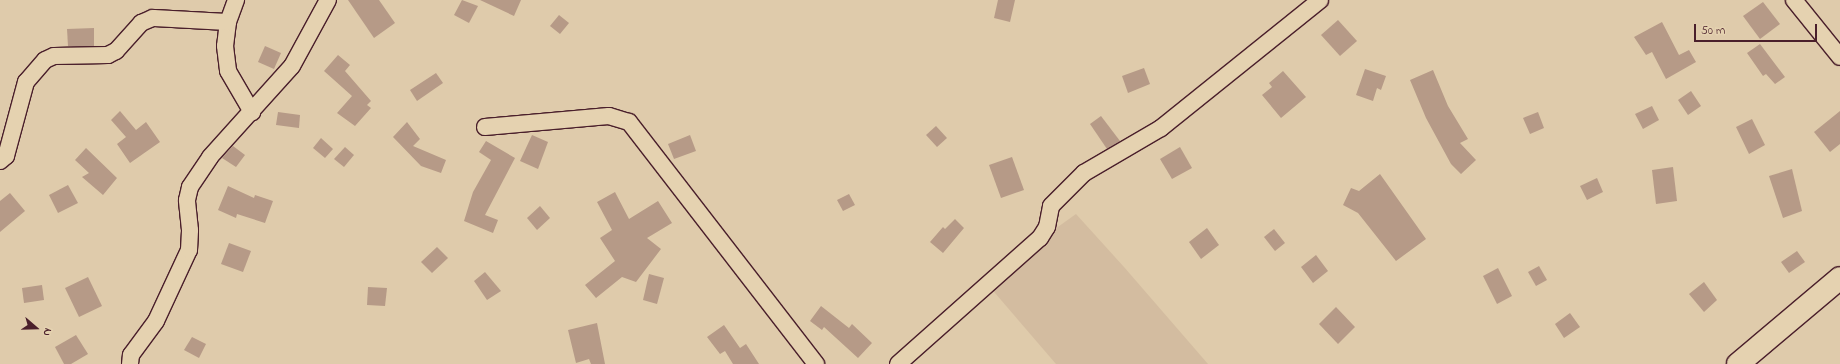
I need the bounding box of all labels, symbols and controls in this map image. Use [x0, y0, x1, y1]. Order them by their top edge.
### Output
scale bar [1696, 16, 1819, 42]
text: 50 m [1701, 22, 1725, 40]
north arrow [16, 308, 56, 348]
text: N [38, 326, 56, 338]

